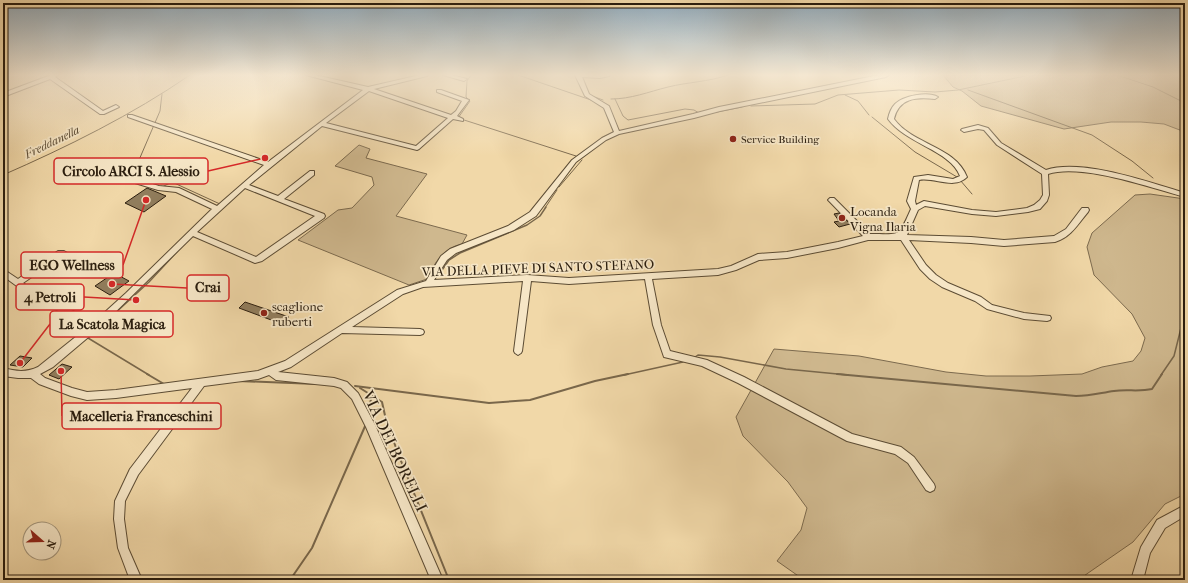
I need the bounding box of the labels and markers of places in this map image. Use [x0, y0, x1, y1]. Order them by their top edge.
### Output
place label: Service Building [741, 133, 819, 146]
marker: Service Building [728, 134, 738, 144]
callout: Circolo ARCI S. Alessio [54, 158, 208, 184]
place label: Locanda Vigna Ilaria [849, 204, 917, 234]
marker: Locanda Vigna Ilaria [837, 213, 847, 223]
callout: EGO Wellness [21, 252, 123, 278]
callout: Crai [187, 275, 229, 301]
callout: 4 Petroli [16, 284, 84, 310]
place label: scaglione ruberti [272, 299, 324, 329]
marker: scaglione ruberti [259, 308, 269, 318]
callout: La Scatola Magica [50, 311, 173, 337]
callout: Macelleria Franceschini [62, 403, 221, 429]

